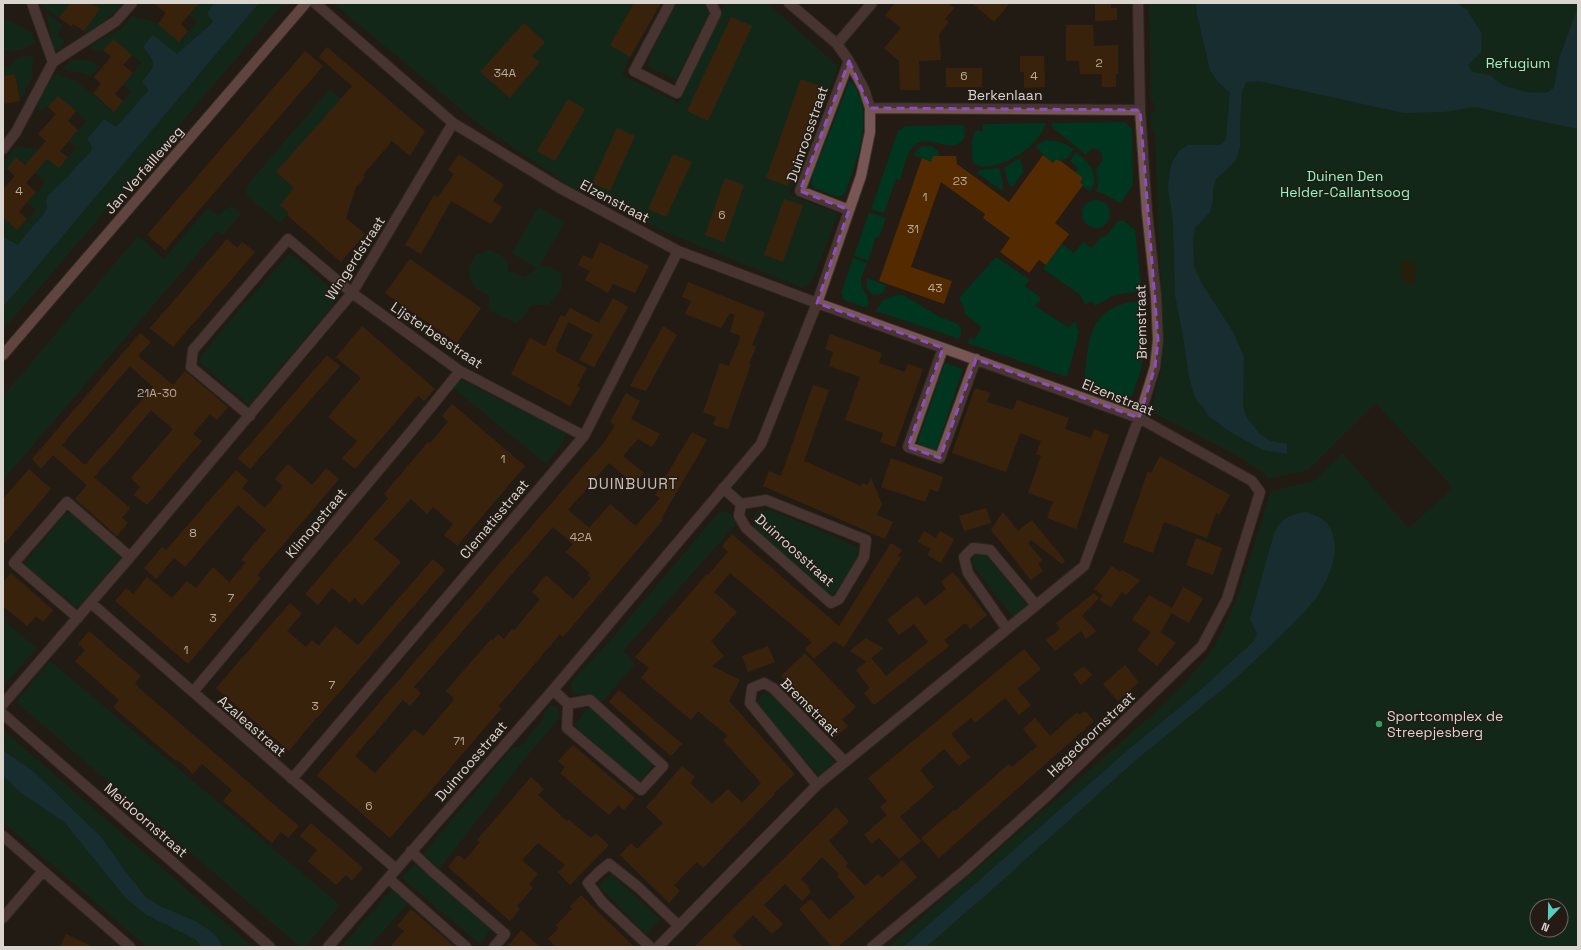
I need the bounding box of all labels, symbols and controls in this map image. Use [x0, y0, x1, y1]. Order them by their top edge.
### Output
park label: Refugium [1486, 54, 1550, 72]
house number: 2 [1095, 55, 1103, 71]
house number: 34A [494, 65, 517, 81]
house number: 6 [960, 68, 968, 84]
house number: 4 [1030, 68, 1038, 84]
street label: Duinroosstraat [782, 84, 832, 184]
street label: Berkenlaan [968, 86, 1042, 104]
street label: Jan Verfailleweg [101, 122, 187, 218]
park label: Duinen Den Helder-Callantsoog [1280, 167, 1410, 201]
house number: 23 [953, 173, 967, 189]
street label: Elzenstraat [577, 175, 653, 227]
house number: 4 [15, 183, 23, 199]
house number: 1 [922, 189, 928, 205]
house number: 6 [718, 207, 726, 223]
street label: Wingerdstraat [321, 213, 389, 303]
house number: 31 [907, 221, 919, 237]
house number: 43 [928, 280, 942, 296]
street label: Bremstraat [1131, 284, 1151, 360]
street label: Lijsterbesstraat [388, 298, 486, 372]
street label: Elzenstraat [1079, 374, 1157, 420]
house number: 21A-30 [137, 385, 177, 401]
house number: 1 [500, 451, 506, 467]
district label: DUINBUURT [588, 474, 678, 493]
street label: Clematisstraat [455, 476, 533, 562]
street label: Klimopstraat [281, 484, 351, 562]
street label: Duinroosstraat [752, 510, 838, 590]
house number: 8 [189, 525, 197, 541]
house number: 42A [570, 529, 593, 545]
house number: 7 [228, 590, 235, 606]
house number: 3 [209, 610, 217, 626]
house number: 1 [183, 642, 189, 658]
street label: Bremstraat [777, 674, 843, 740]
house number: 7 [329, 677, 336, 693]
street label: Hagedoornstraat [1043, 687, 1139, 781]
street label: Azaleastraat [214, 691, 290, 761]
house number: 3 [311, 698, 319, 714]
place label: Sportcomplex de Streepjesberg [1387, 707, 1503, 741]
street label: Duinroosstraat [431, 717, 511, 805]
marker: Sportcomplex de Streepjesberg [1374, 719, 1384, 729]
house number: 71 [453, 733, 465, 749]
street label: Meidoornstraat [101, 779, 191, 861]
house number: 6 [365, 798, 373, 814]
north arrow [1529, 898, 1569, 938]
text: N [1539, 919, 1551, 935]

